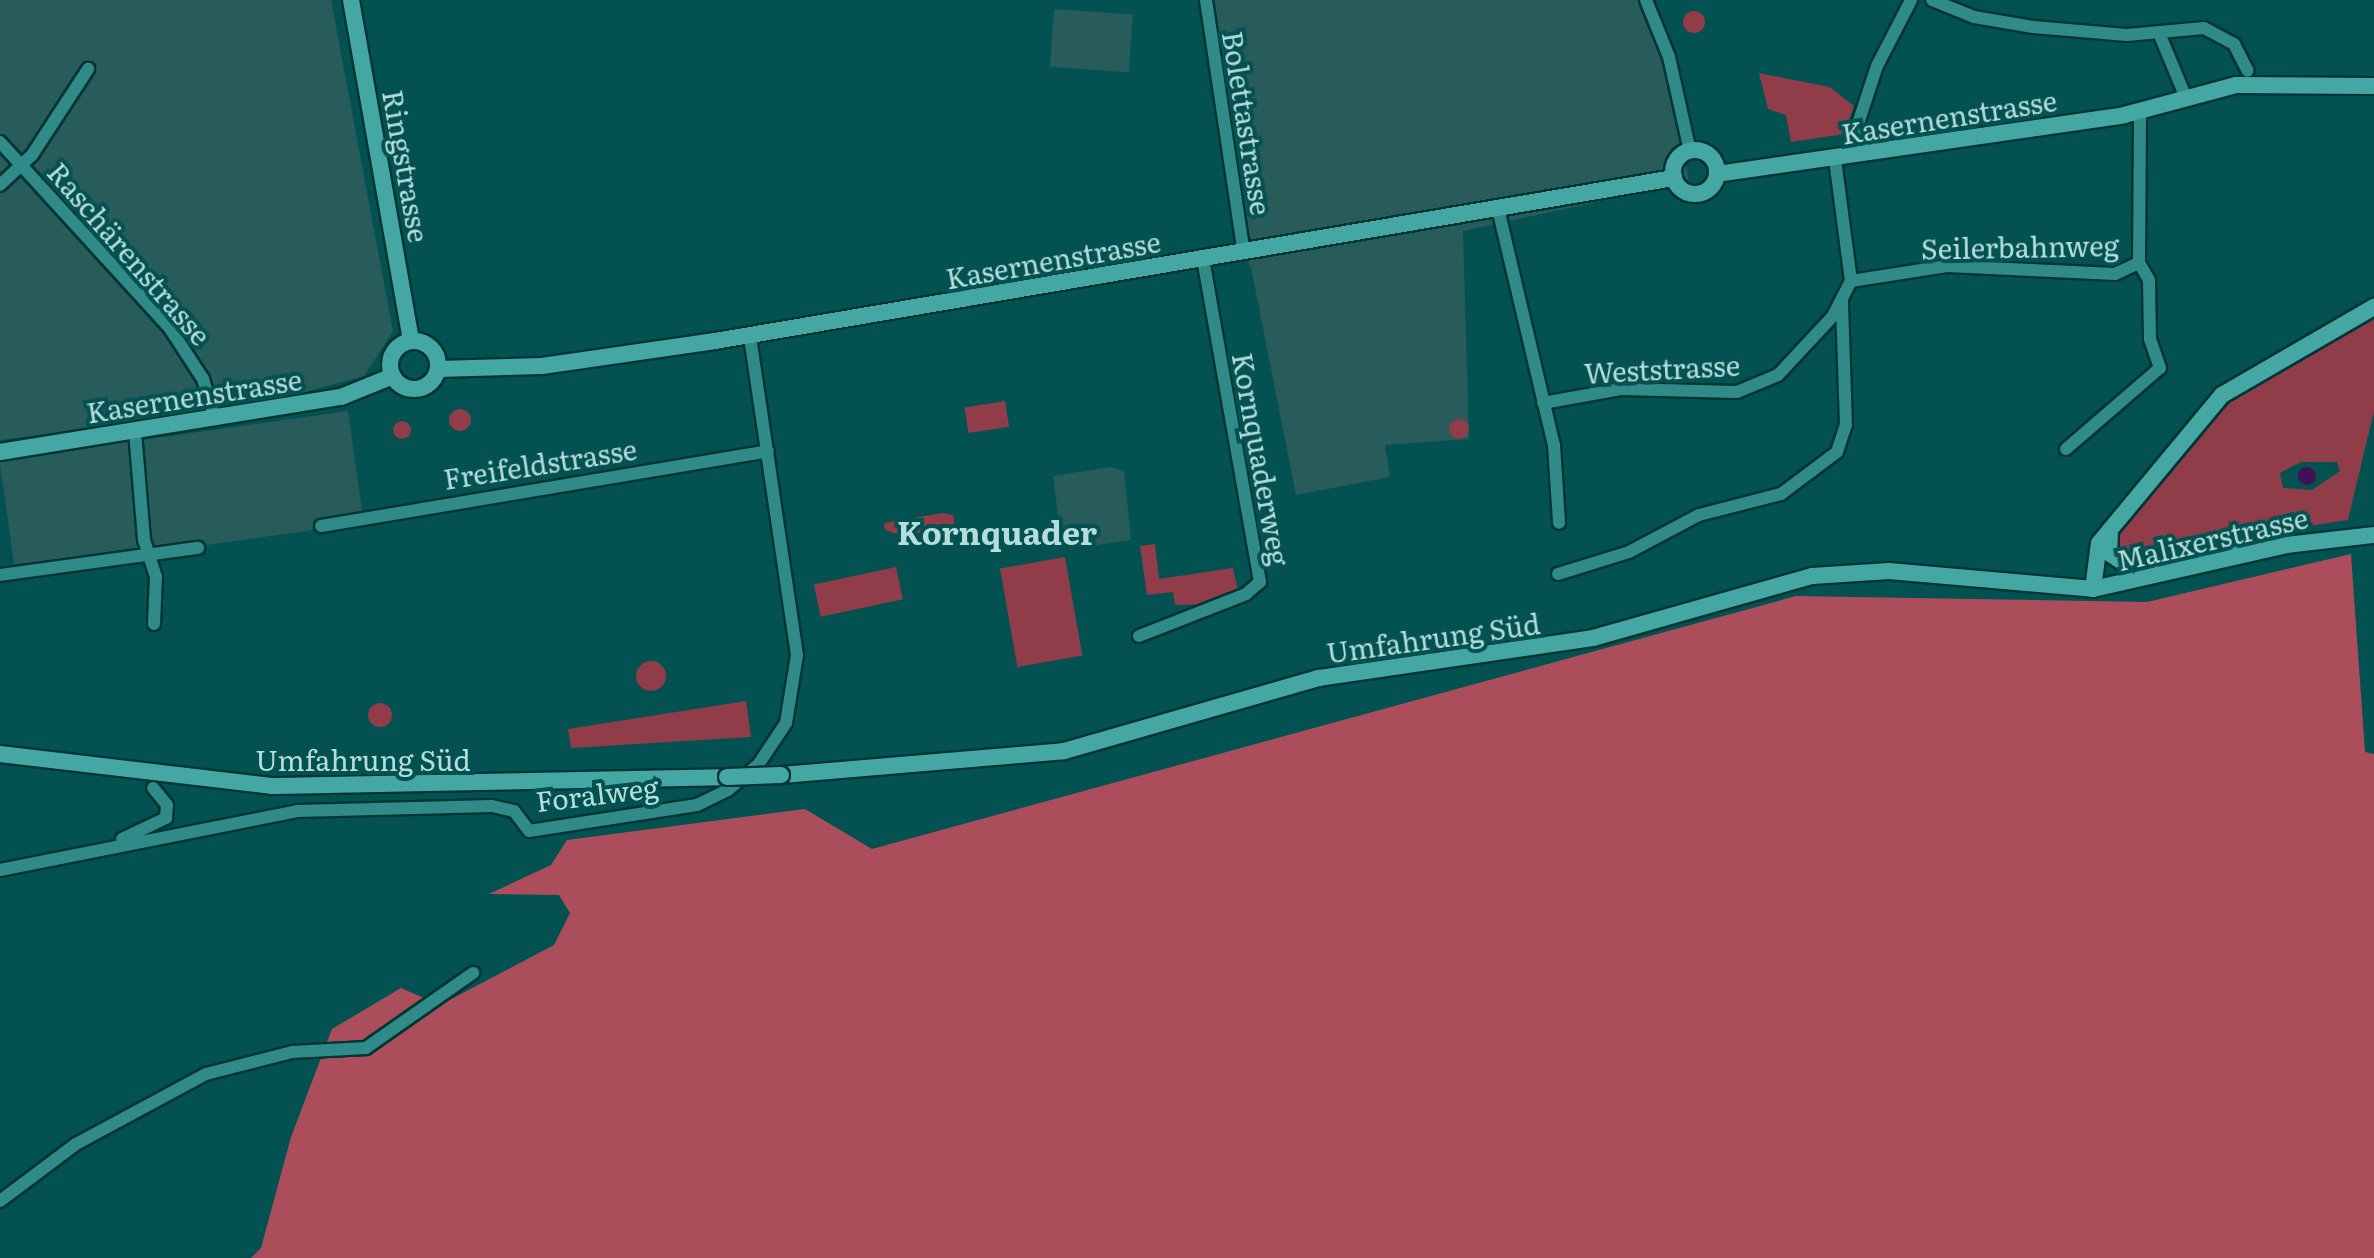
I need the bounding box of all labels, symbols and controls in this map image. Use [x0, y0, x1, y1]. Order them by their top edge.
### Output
street label: Bolettastrasse [1217, 29, 1279, 217]
street label: Kasernenstrasse [1839, 82, 2059, 150]
street label: Ringstrasse [377, 87, 437, 245]
street label: Raschärenstrasse [42, 155, 218, 351]
street label: Kasernenstrasse [943, 224, 1163, 294]
street label: Seilerbahnweg [1921, 227, 2119, 265]
street label: Weststrasse [1583, 347, 1741, 389]
street label: Kornquaderweg [1227, 350, 1297, 568]
street label: Kasernenstrasse [84, 361, 304, 429]
street label: Freifeldstrasse [441, 431, 639, 495]
street label: Malixerstrasse [2113, 500, 2311, 576]
district label: Kornquader [897, 512, 1097, 550]
street label: Umfahrung Süd [1324, 605, 1542, 669]
street label: Umfahrung Süd [255, 742, 471, 776]
street label: Foralweg [534, 769, 660, 817]

